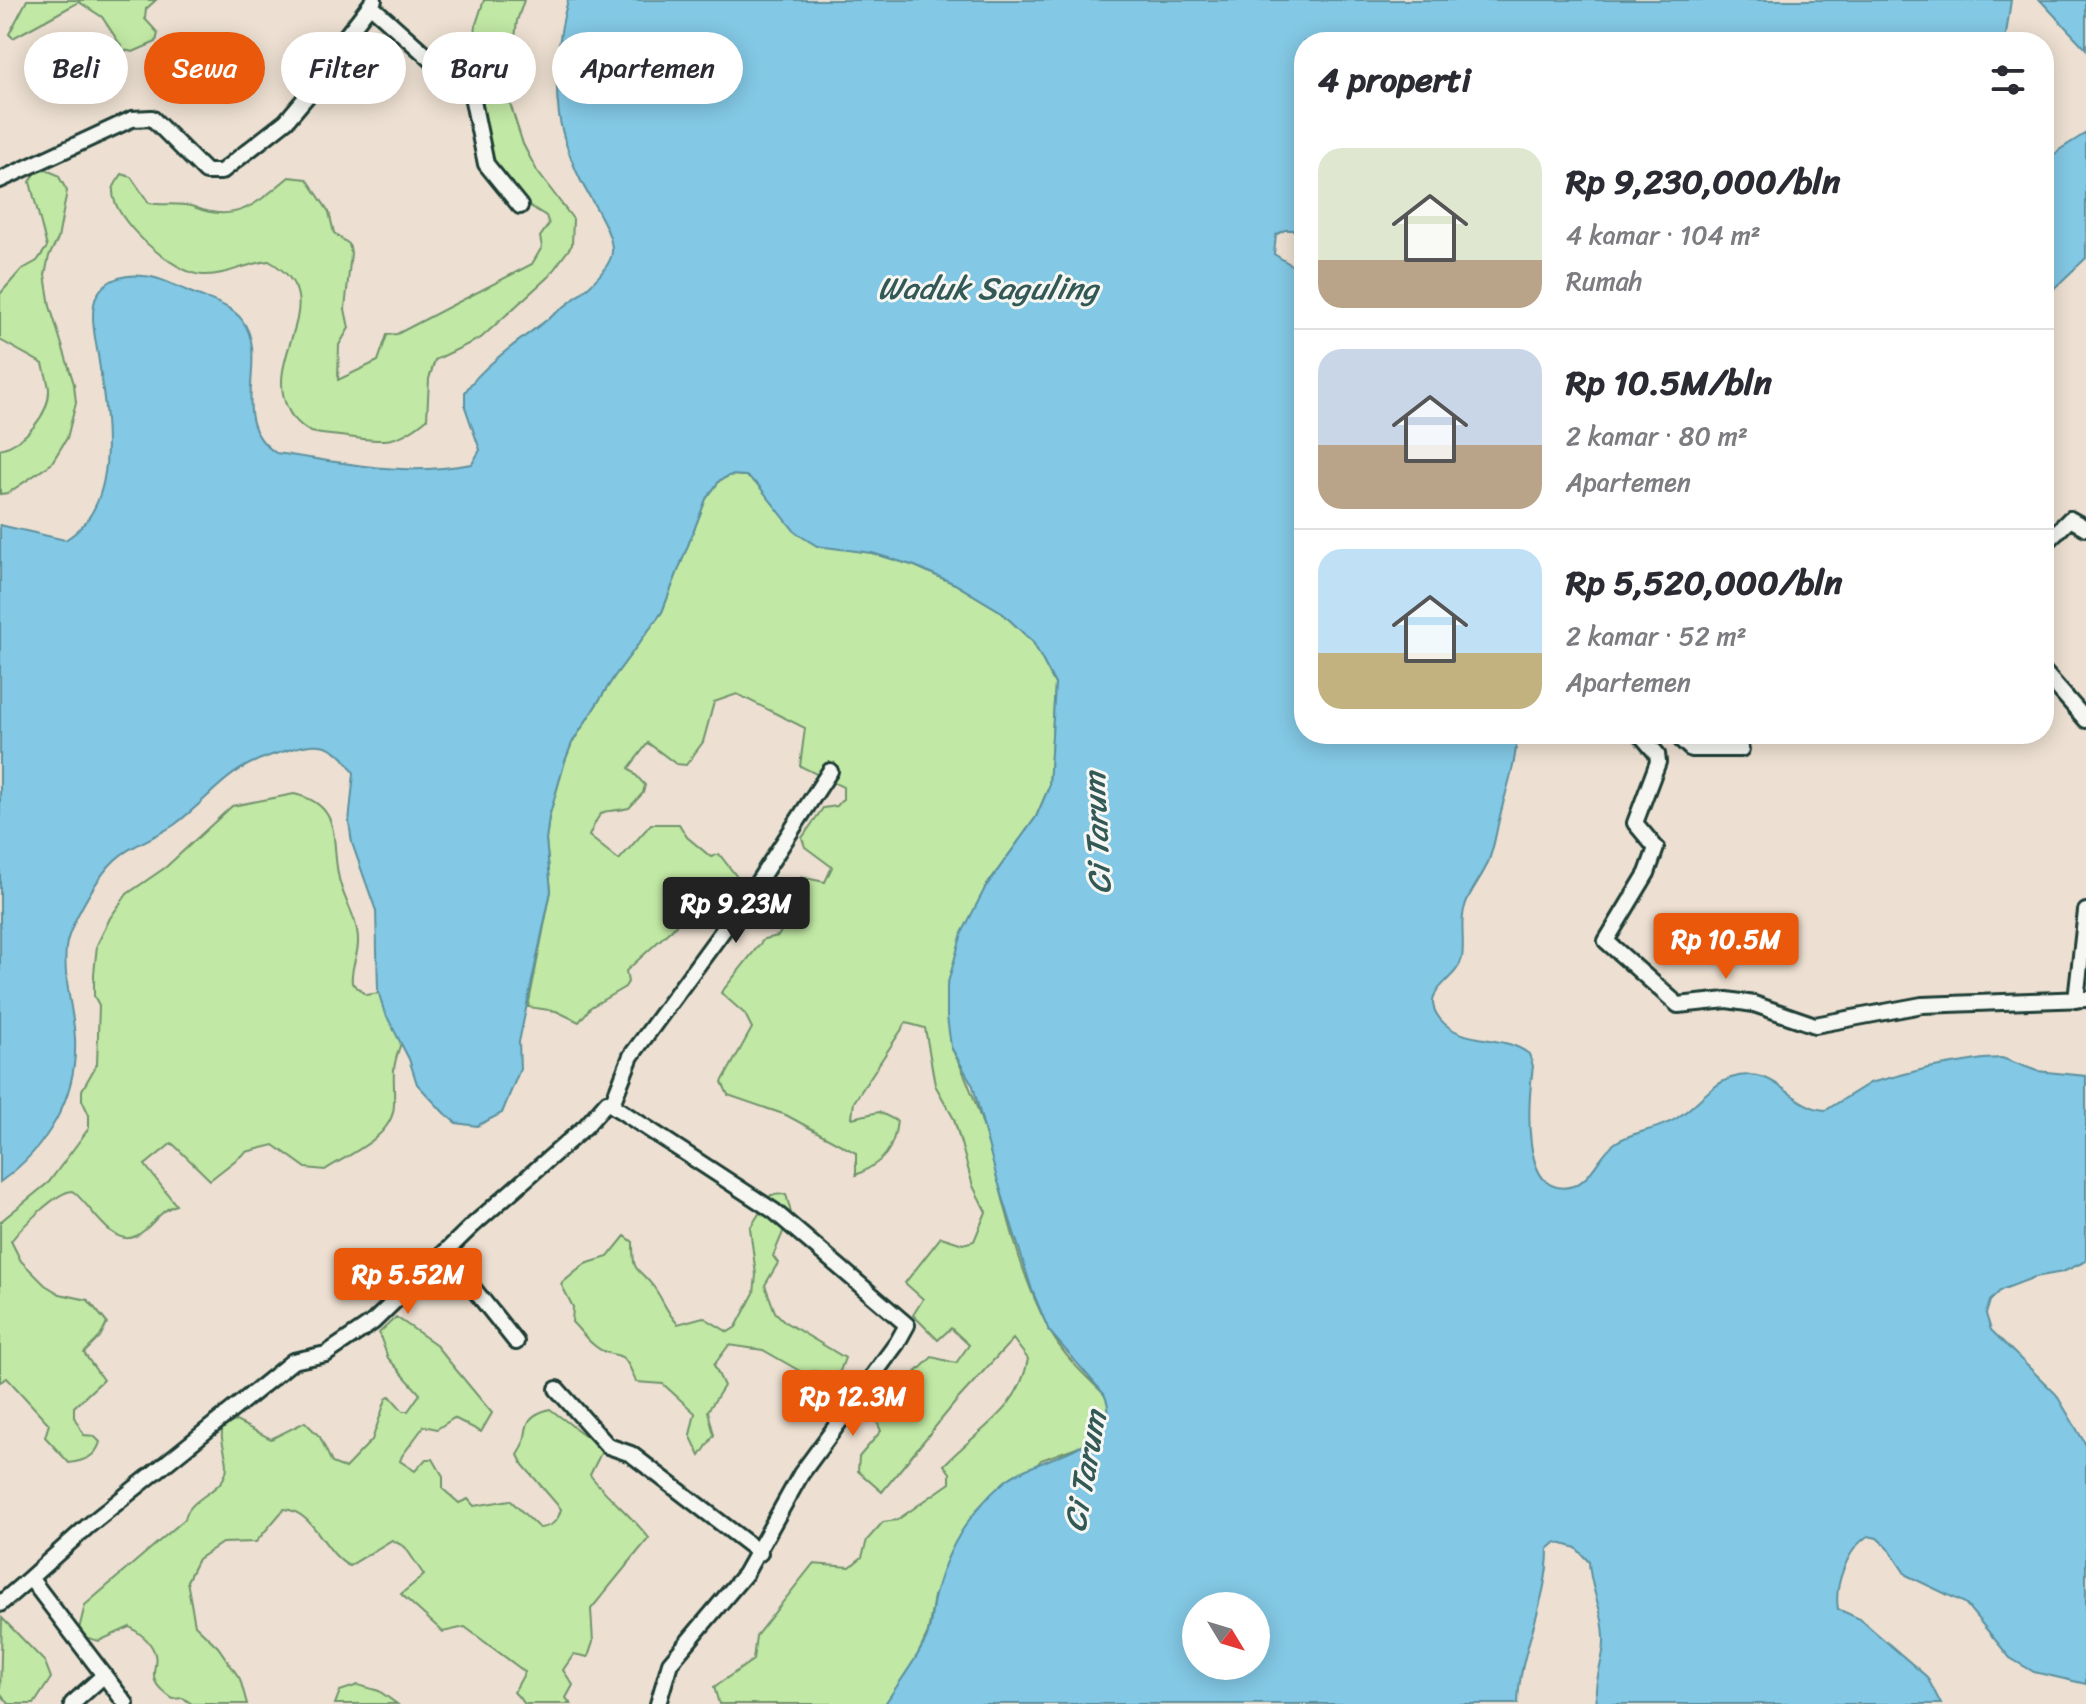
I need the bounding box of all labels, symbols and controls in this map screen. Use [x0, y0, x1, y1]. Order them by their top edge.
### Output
chip: Beli [24, 32, 128, 104]
chip: Sewa [144, 32, 265, 104]
chip: Filter [281, 32, 406, 104]
chip: Baru [422, 32, 536, 104]
chip: Apartemen [552, 32, 743, 104]
text: 4 properti [1318, 50, 1471, 110]
icon: filters [1986, 58, 2030, 102]
text: Rp 9,230,000/bln [1566, 152, 1841, 212]
icon: home [1382, 180, 1478, 276]
text: 4 kamar · 104 m² [1566, 212, 1761, 258]
text: Rumah [1566, 258, 1642, 304]
water label: Waduk Saguling [878, 260, 1101, 317]
text: Rp 10.5M/bln [1566, 353, 1772, 413]
icon: home [1382, 381, 1478, 477]
text: 2 kamar · 80 m² [1566, 413, 1748, 459]
text: Apartemen [1566, 459, 1691, 505]
text: Rp 5,520,000/bln [1566, 553, 1843, 613]
icon: home [1382, 581, 1478, 677]
text: 2 kamar · 52 m² [1566, 613, 1747, 659]
text: Apartemen [1566, 659, 1691, 705]
water label: Ci Tarum [1065, 768, 1129, 895]
pin: Rp 9.23M [653, 877, 819, 945]
text: Rp 9.23M [681, 880, 791, 926]
pin: Rp 10.5M [1643, 913, 1809, 981]
text: Rp 10.5M [1672, 916, 1780, 962]
pin: Rp 5.52M [325, 1248, 491, 1316]
text: Rp 5.52M [352, 1251, 464, 1297]
pin: Rp 12.3M [770, 1370, 936, 1438]
text: Rp 12.3M [800, 1373, 906, 1419]
water label: Ci Tarum [1046, 1404, 1124, 1536]
north arrow [1182, 1592, 1270, 1680]
map controls [1182, 1592, 1270, 1680]

